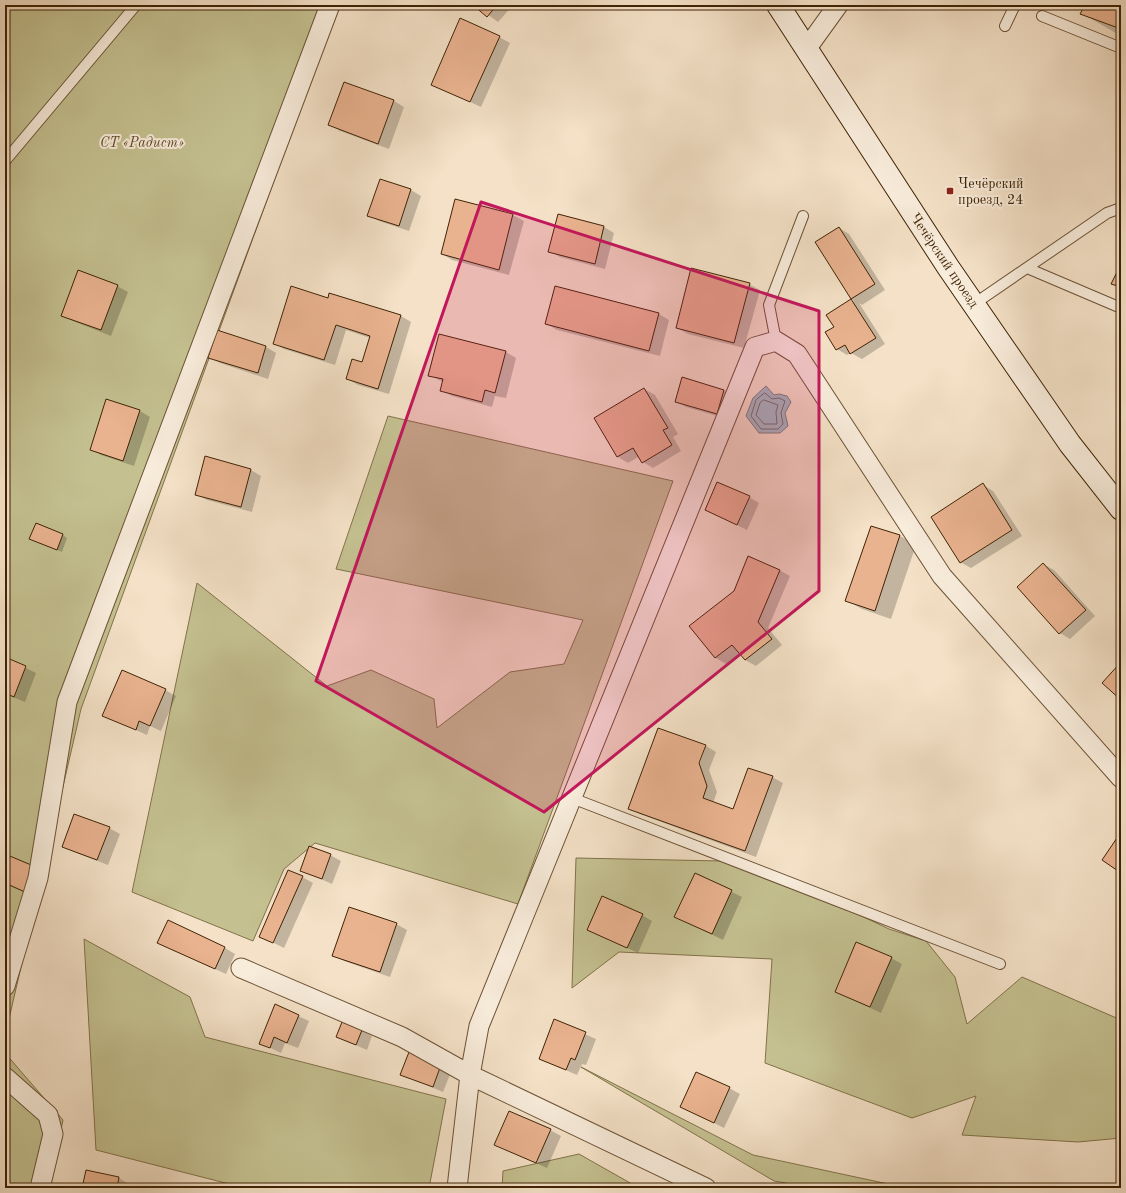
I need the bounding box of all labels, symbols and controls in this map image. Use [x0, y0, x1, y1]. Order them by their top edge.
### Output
park label: СТ «Радист» [100, 136, 184, 150]
place label: Чечёрский проезд, 24 [958, 177, 1024, 207]
marker: Чечёрский проезд, 24 [945, 186, 955, 196]
street label: Чечёрский проезд [907, 211, 981, 310]

